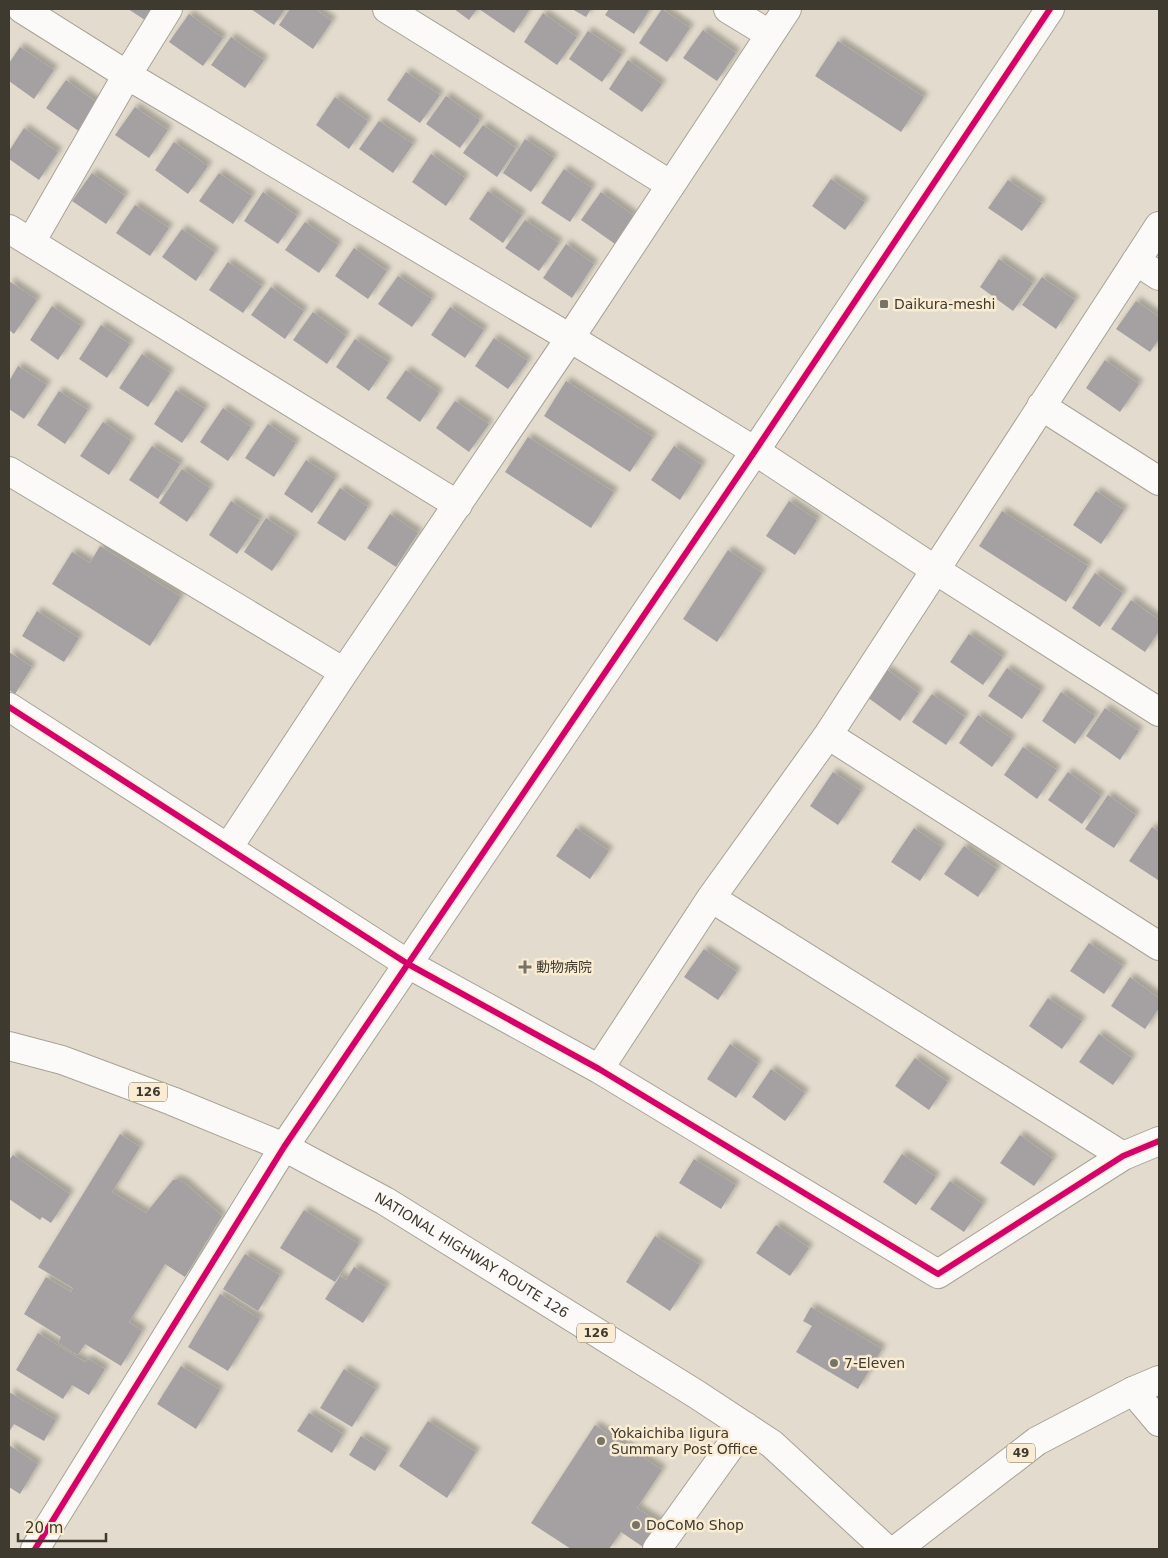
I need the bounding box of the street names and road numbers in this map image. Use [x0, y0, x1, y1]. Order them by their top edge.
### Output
road number: 126 [129, 1082, 167, 1102]
street label: NATIONAL HIGHWAY ROUTE 126 [372, 1189, 572, 1321]
road number: 126 [577, 1324, 615, 1342]
road number: 49 [1007, 1444, 1035, 1462]

